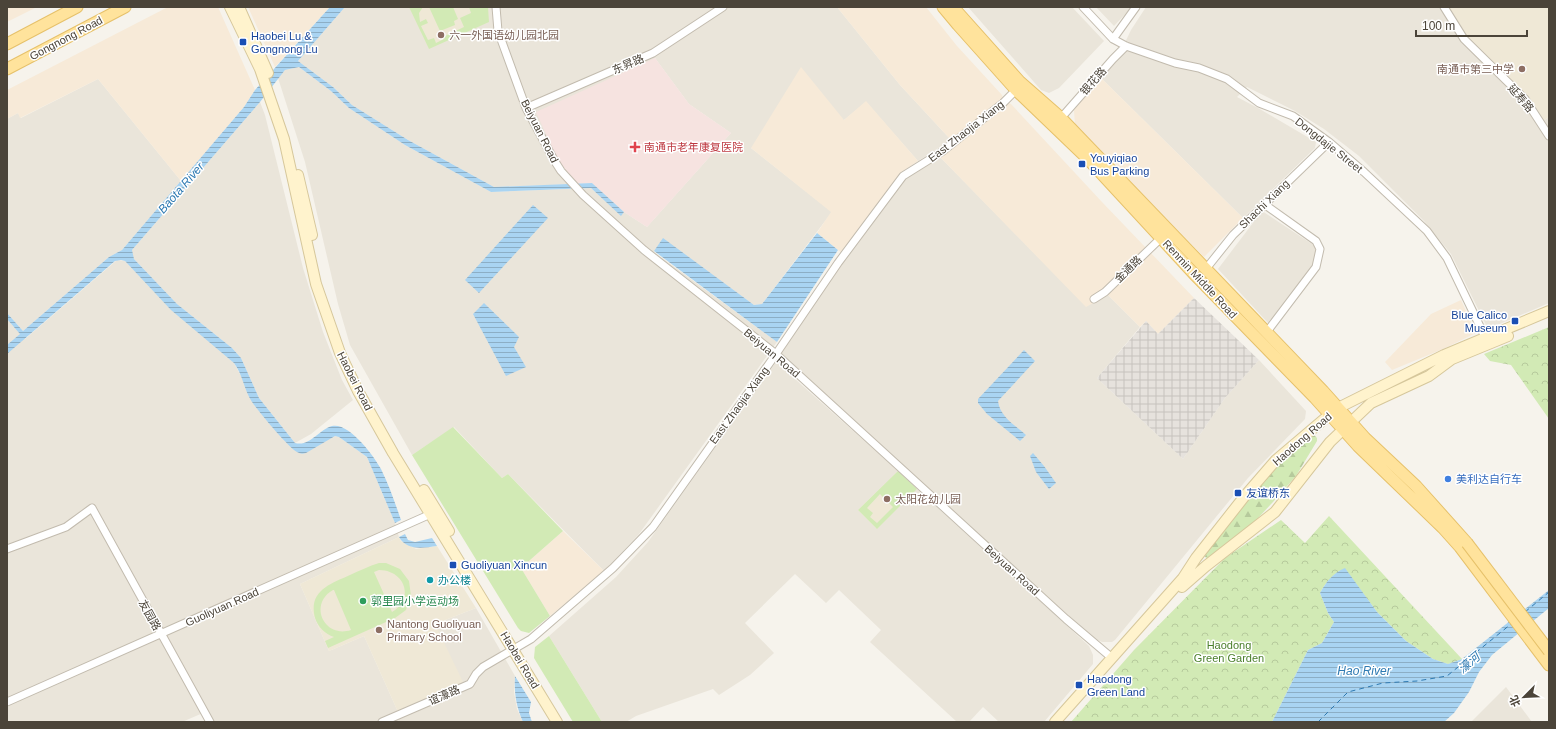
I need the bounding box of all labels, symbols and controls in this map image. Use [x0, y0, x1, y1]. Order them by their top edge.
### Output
scale bar [1416, 12, 1527, 38]
street label: Gongnong Road [28, 14, 104, 62]
text: 100 m [1422, 19, 1455, 33]
place label: 六一外国语幼儿园北园 [449, 29, 559, 41]
place label: Haobei Lu & Gongnong Lu [251, 30, 318, 55]
marker: 六一外国语幼儿园北园 [436, 30, 446, 40]
marker: Haobei Lu & Gongnong Lu [238, 37, 248, 47]
street label: 东昇路 [610, 52, 646, 76]
place label: 南通市第三中学 [1437, 63, 1514, 75]
marker: 南通市第三中学 [1517, 64, 1527, 74]
street label: 银花路 [1078, 65, 1108, 97]
street label: 延寿路 [1506, 82, 1536, 114]
street label: Beiyuan Road [519, 97, 561, 165]
street label: East Zhaojia Xiang [926, 98, 1006, 164]
street label: Dongdajie Street [1293, 115, 1365, 175]
marker: 南通市老年康复医院 [629, 141, 641, 153]
place label: 南通市老年康复医院 [644, 141, 743, 153]
place label: Youyiqiao Bus Parking [1090, 152, 1149, 177]
water label: Baota River [155, 159, 208, 216]
marker: Youyiqiao Bus Parking [1077, 159, 1087, 169]
street label: Shachi Xiang [1237, 177, 1291, 231]
street label: Renmin Middle Road [1161, 237, 1239, 321]
street label: 金通路 [1112, 253, 1144, 285]
place label: Blue Calico Museum [1451, 309, 1507, 334]
marker: Blue Calico Museum [1510, 316, 1520, 326]
street label: Beiyuan Road [742, 326, 802, 380]
street label: Haobei Road [335, 350, 375, 412]
street label: East Zhaojia Xiang [707, 364, 771, 446]
street label: Haodong Road [1270, 410, 1334, 468]
place label: 美利达自行车 [1456, 473, 1522, 485]
marker: 美利达自行车 [1443, 474, 1453, 484]
place label: 友谊桥东 [1246, 487, 1290, 499]
marker: 友谊桥东 [1233, 488, 1243, 498]
place label: 太阳花幼儿园 [895, 493, 961, 505]
marker: 太阳花幼儿园 [882, 494, 892, 504]
street label: Beiyuan Road [982, 542, 1042, 598]
place label: Guoliyuan Xincun [461, 559, 547, 571]
marker: Guoliyuan Xincun [448, 560, 458, 570]
place label: 办公楼 [438, 574, 471, 586]
marker: 办公楼 [425, 575, 435, 585]
street label: Guoliyuan Road [184, 585, 260, 629]
place label: 郭里园小学运动场 [371, 595, 459, 607]
marker: 郭里园小学运动场 [358, 596, 368, 606]
street label: 友园路 [137, 598, 163, 632]
place label: Nantong Guoliyuan Primary School [387, 618, 481, 643]
marker: Nantong Guoliyuan Primary School [374, 625, 384, 635]
street label: Haobei Road [498, 629, 542, 691]
park label: Haodong Green Garden [1194, 639, 1264, 664]
water label: 濠河 [1455, 649, 1484, 676]
water label: Hao River [1337, 664, 1392, 678]
place label: Haodong Green Land [1087, 673, 1145, 698]
north arrow [1504, 677, 1544, 717]
marker: Haodong Green Land [1074, 680, 1084, 690]
street label: 谊濠路 [426, 683, 462, 707]
text: 北 [1507, 694, 1523, 709]

